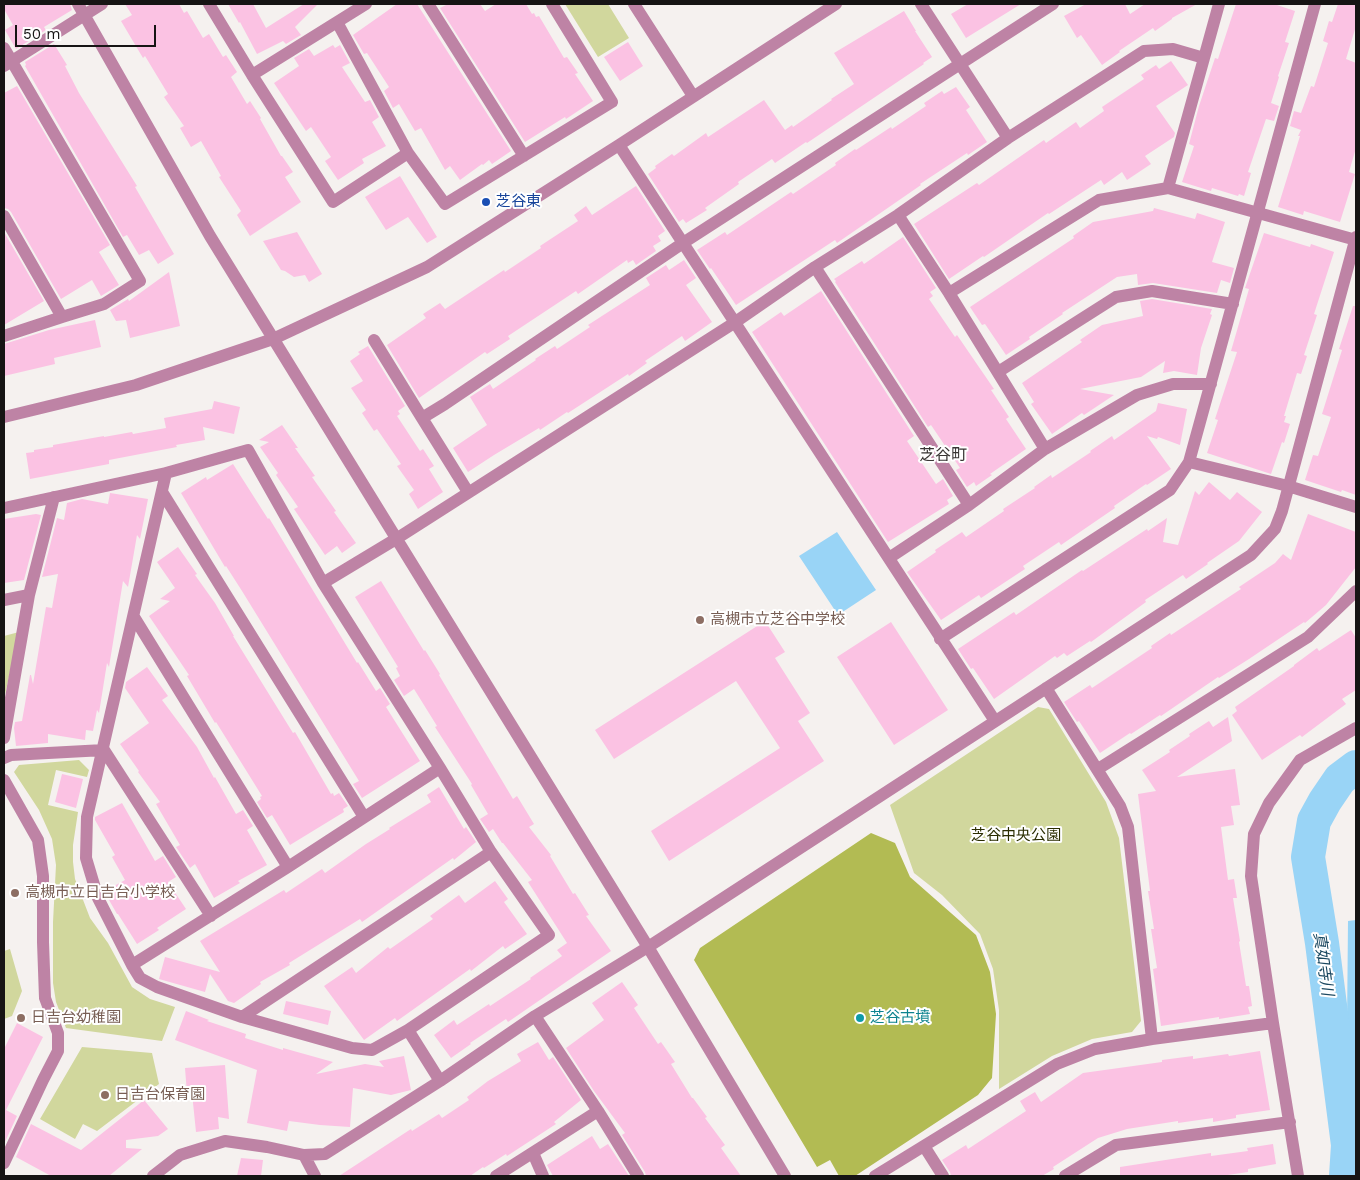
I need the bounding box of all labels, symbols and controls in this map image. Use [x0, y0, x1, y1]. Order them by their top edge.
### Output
scale bar [18, 15, 159, 47]
text: 50 m [23, 25, 60, 43]
place label: 芝谷東 [496, 193, 541, 211]
marker: 芝谷東 [480, 196, 492, 208]
district label: 芝谷町 [919, 445, 967, 465]
place label: 高槻市立芝谷中学校 [710, 611, 845, 629]
marker: 高槻市立芝谷中学校 [694, 614, 706, 626]
park label: 芝谷中央公園 [971, 827, 1061, 845]
place label: 高槻市立日吉台小学校 [25, 884, 175, 902]
marker: 高槻市立日吉台小学校 [9, 887, 21, 899]
water label: 真如寺川 [1309, 931, 1337, 997]
place label: 日吉台幼稚園 [31, 1009, 121, 1027]
place label: 芝谷古墳 [870, 1009, 930, 1027]
marker: 日吉台幼稚園 [15, 1012, 27, 1024]
marker: 芝谷古墳 [854, 1012, 866, 1024]
place label: 日吉台保育園 [115, 1086, 205, 1104]
marker: 日吉台保育園 [99, 1089, 111, 1101]

